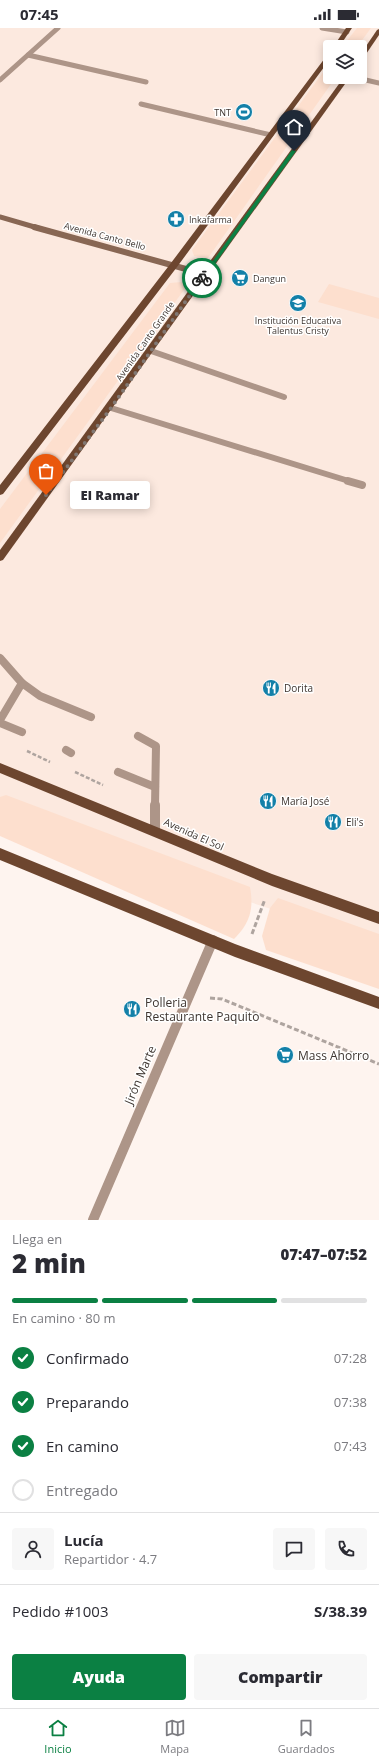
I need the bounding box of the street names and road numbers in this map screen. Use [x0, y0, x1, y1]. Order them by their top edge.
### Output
street label: Avenida Canto Bello [63, 219, 147, 253]
street label: Avenida Canto Grande [113, 299, 177, 383]
street label: Avenida El Sol [162, 814, 226, 854]
street label: Jirón Marte [120, 1043, 160, 1108]

